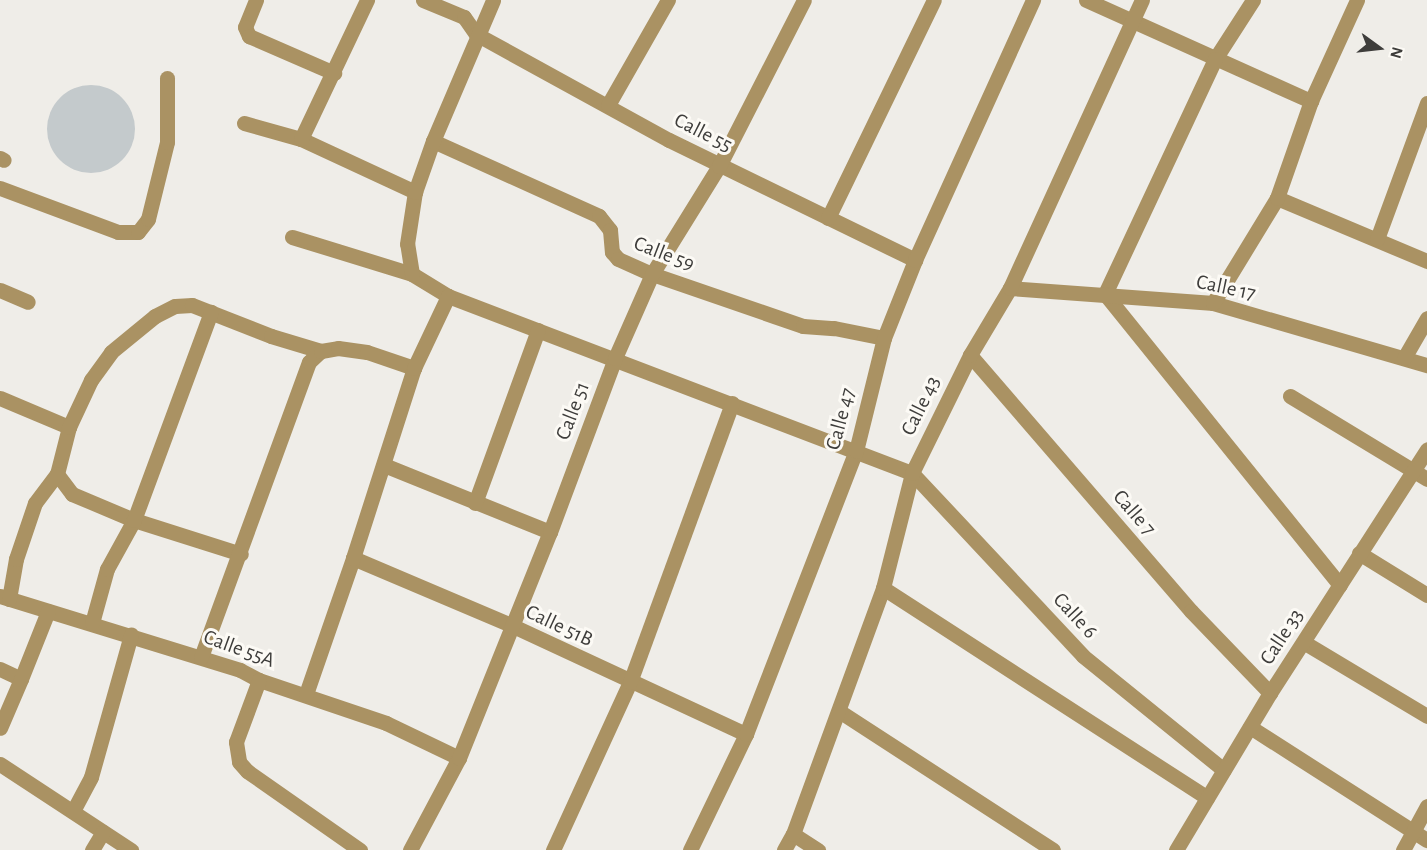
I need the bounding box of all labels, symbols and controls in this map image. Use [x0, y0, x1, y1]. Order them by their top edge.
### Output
north arrow [1349, 18, 1409, 78]
text: N [1387, 45, 1406, 60]
street label: Calle 55 [670, 108, 736, 158]
street label: Calle 59 [630, 231, 698, 277]
street label: Calle 17 [1194, 269, 1258, 307]
street label: Calle 43 [896, 372, 946, 440]
street label: Calle 51 [550, 378, 596, 444]
street label: Calle 47 [821, 385, 861, 453]
street label: Calle 7 [1107, 485, 1161, 541]
street label: Calle 6 [1047, 588, 1103, 644]
street label: Calle 51B [521, 599, 597, 653]
street label: Calle 33 [1255, 604, 1309, 670]
street label: Calle 55A [200, 625, 278, 673]

